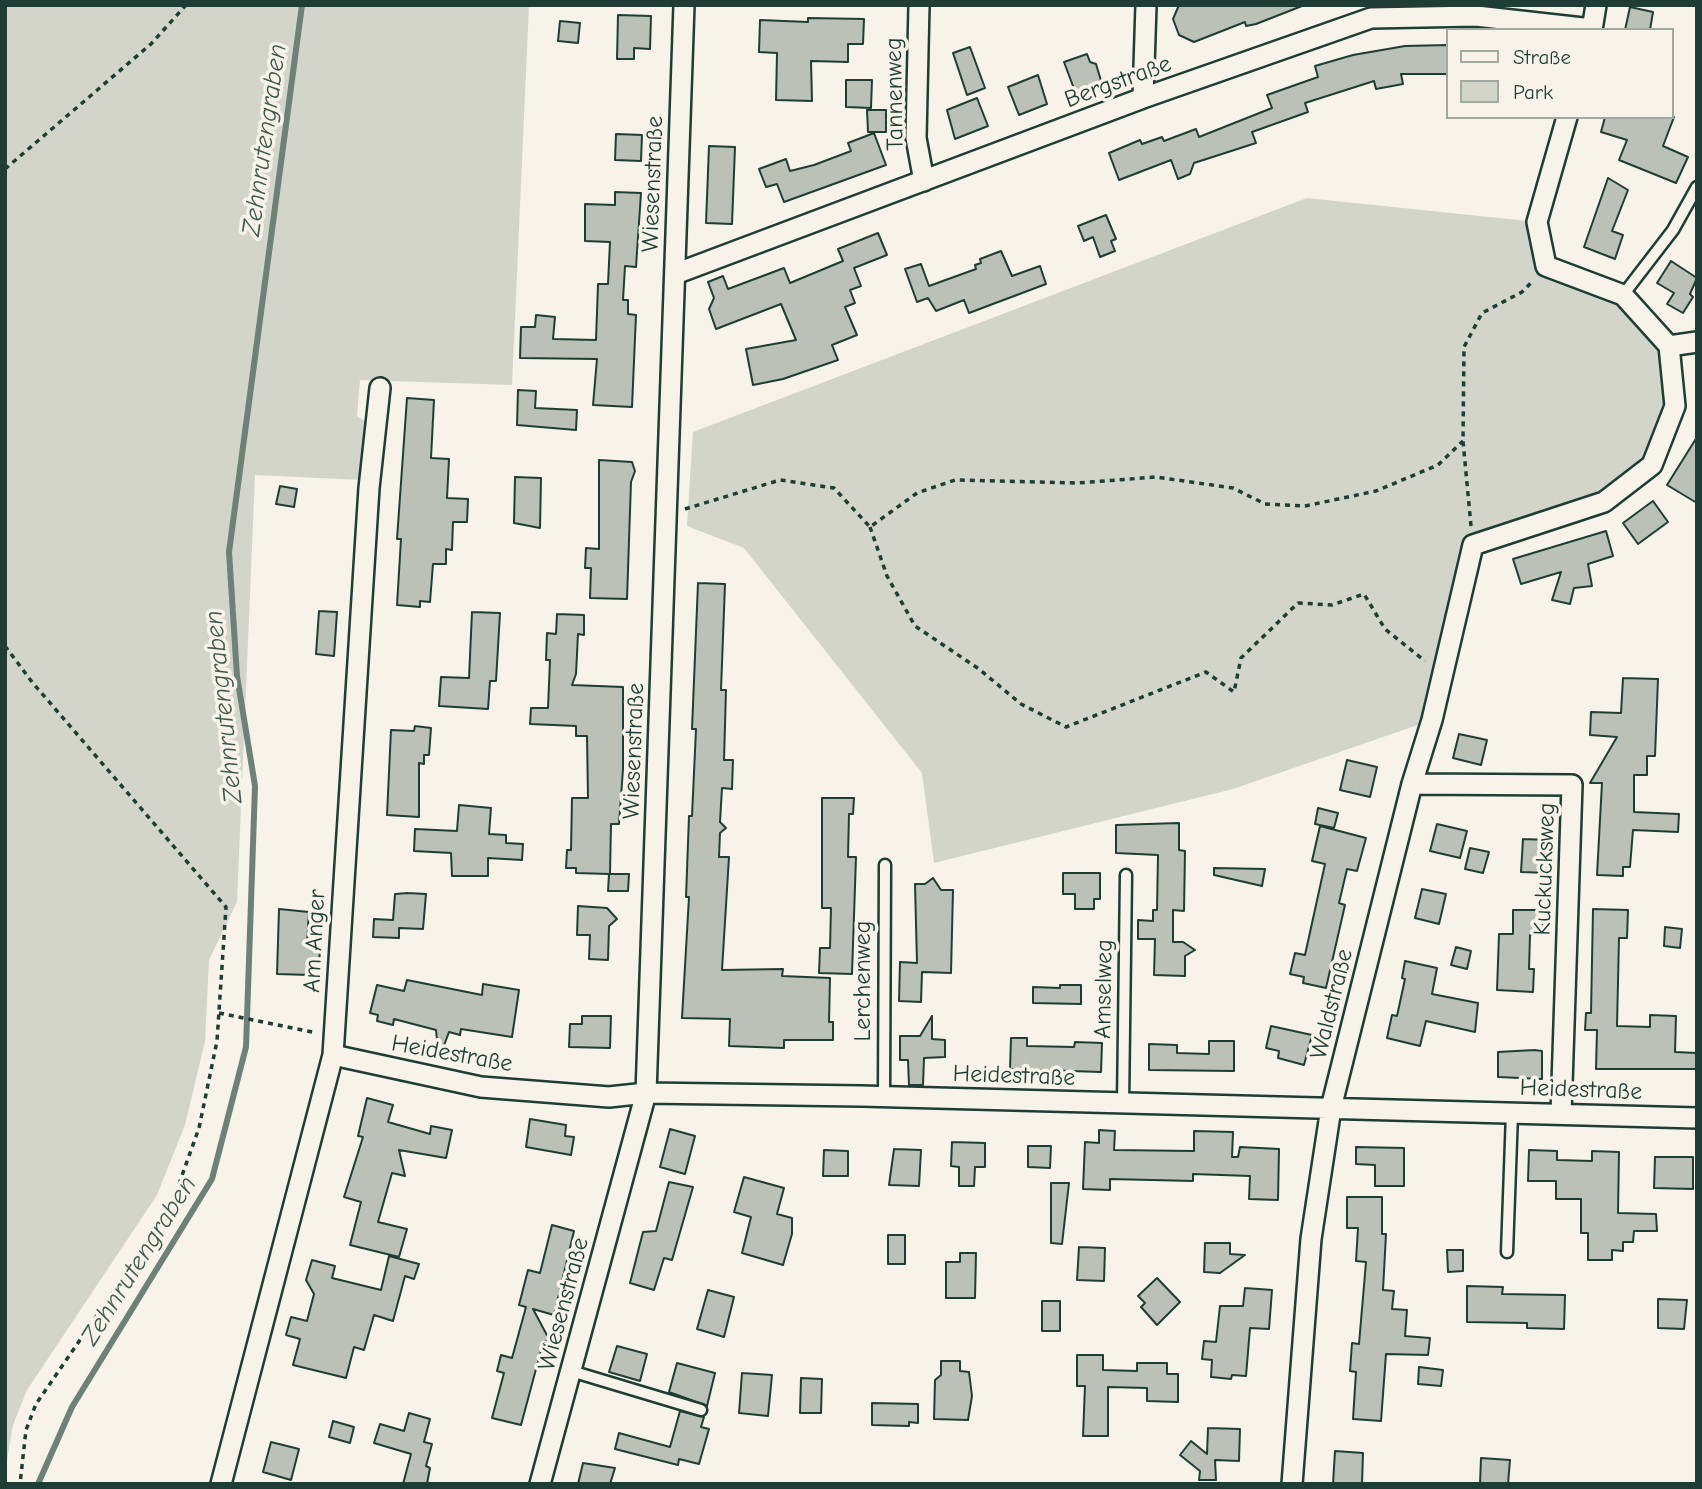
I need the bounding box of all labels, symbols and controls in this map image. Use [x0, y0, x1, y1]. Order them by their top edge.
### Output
legend [1446, 28, 1674, 119]
street label: Tannenweg [880, 37, 910, 151]
water label: Zehnrutengraben [236, 42, 294, 238]
text: Straße [1513, 45, 1571, 69]
street label: Bergstraße [1061, 49, 1175, 115]
text: Park [1513, 80, 1553, 104]
street label: Wiesenstraße [636, 115, 670, 253]
water label: Zehnrutengraben [198, 609, 250, 805]
street label: Wiesenstraße [617, 682, 651, 820]
street label: Kuckucksweg [1528, 802, 1562, 936]
street label: Am Anger [298, 889, 332, 993]
street label: Lerchenweg [849, 921, 877, 1041]
street label: Amselweg [1089, 939, 1119, 1039]
street label: Waldstraße [1304, 946, 1360, 1062]
street label: Heidestraße [389, 1029, 515, 1079]
street label: Heidestraße [952, 1059, 1076, 1093]
street label: Heidestraße [1519, 1073, 1643, 1107]
water label: Zehnrutengraben [74, 1171, 204, 1351]
street label: Wiesenstraße [532, 1234, 596, 1374]

